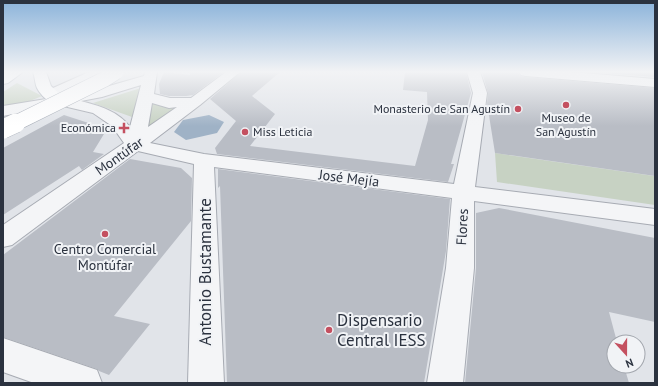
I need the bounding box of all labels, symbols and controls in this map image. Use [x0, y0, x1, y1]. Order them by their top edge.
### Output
marker: Museo de San Agustín [561, 100, 571, 110]
place label: Monasterio de San Agustín [373, 101, 510, 116]
marker: Monasterio de San Agustín [513, 104, 523, 114]
place label: Museo de San Agustín [536, 110, 596, 139]
place label: Económica [61, 120, 116, 135]
marker: Económica [119, 123, 129, 133]
place label: Miss Leticia [253, 124, 313, 139]
marker: Miss Leticia [240, 127, 250, 137]
street label: Montúfar [91, 133, 147, 179]
street label: José Mejía [317, 165, 380, 191]
street label: Antonio Bustamante [194, 198, 216, 346]
street label: Flores [452, 208, 472, 246]
marker: Centro Comercial Montúfar [100, 229, 110, 239]
place label: Centro Comercial Montúfar [54, 240, 156, 274]
place label: Dispensario Central IESS [337, 309, 426, 351]
marker: Dispensario Central IESS [324, 325, 334, 335]
north arrow [606, 334, 646, 374]
text: N [624, 356, 635, 371]

